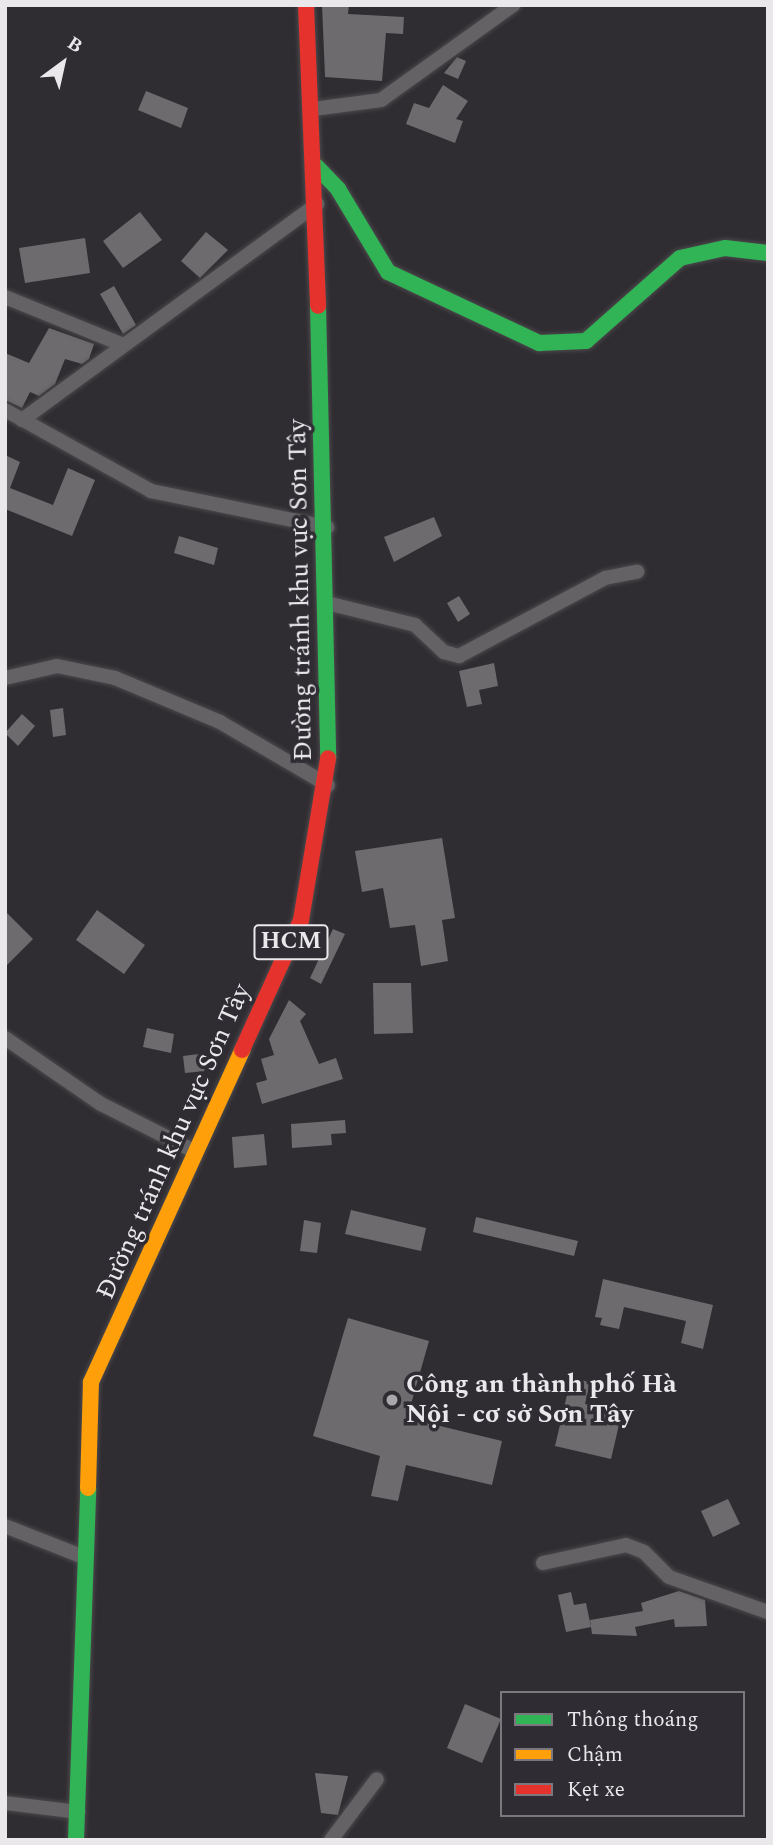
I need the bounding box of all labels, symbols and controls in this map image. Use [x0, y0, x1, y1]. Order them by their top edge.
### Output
north arrow [28, 28, 98, 98]
text: B [61, 29, 88, 61]
street label: Đường tránh khu vực Sơn Tây [282, 419, 320, 761]
road number: HCM [252, 922, 330, 962]
street label: Đường tránh khu vực Sơn Tây [90, 979, 258, 1305]
place label: Công an thành phố Hà Nội - cơ sở Sơn Tây [406, 1369, 677, 1430]
marker: Công an thành phố Hà Nội - cơ sở Sơn Tây [384, 1392, 400, 1408]
legend [500, 1691, 745, 1817]
text: Thông thoáng [567, 1704, 699, 1736]
text: Chậm [567, 1739, 623, 1771]
text: Kẹt xe [567, 1774, 625, 1806]

